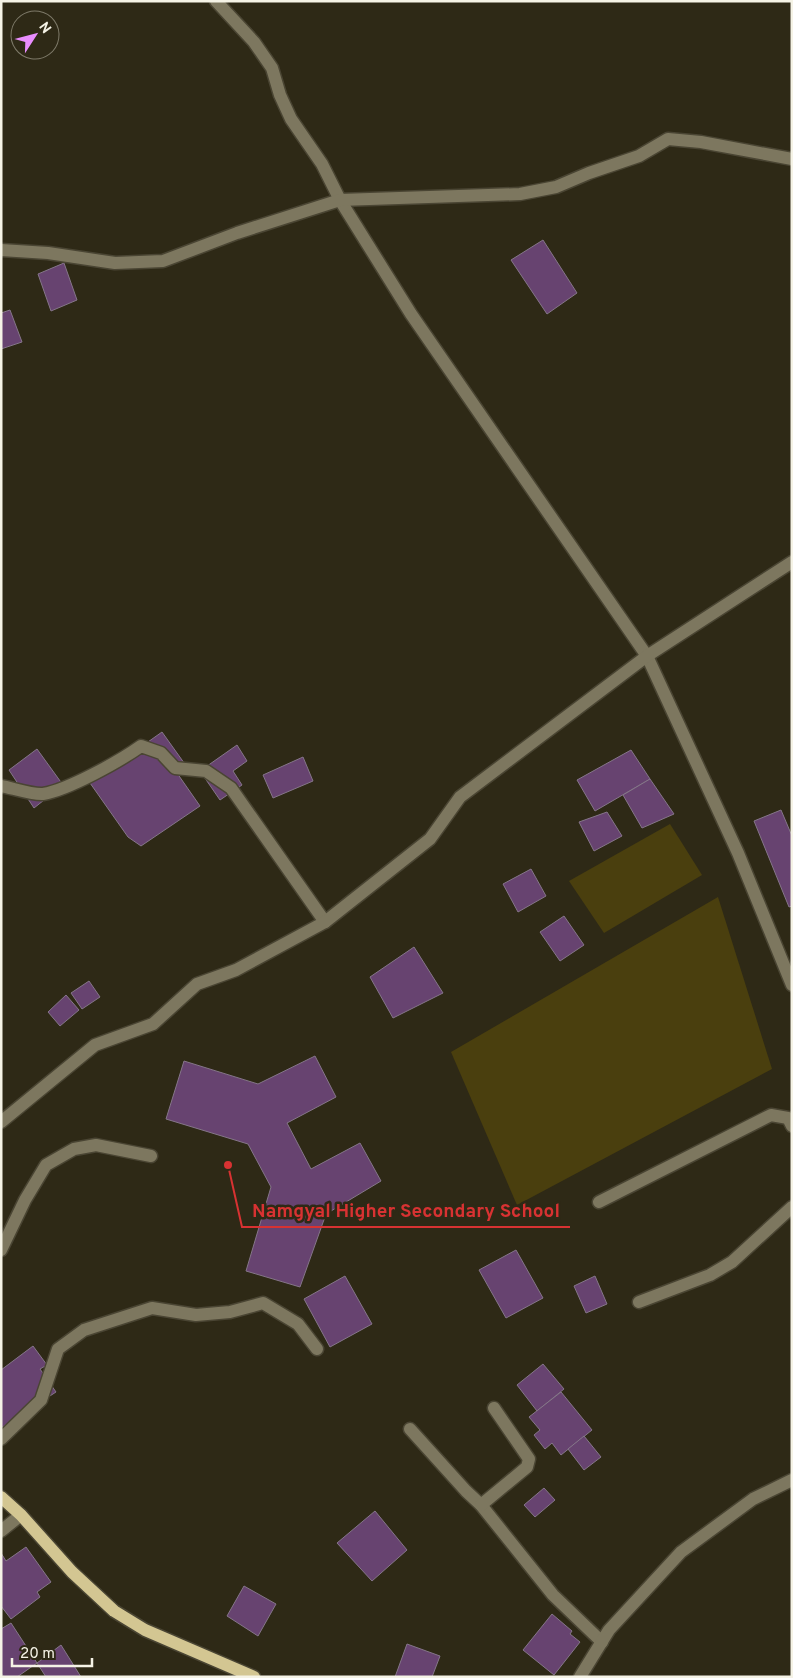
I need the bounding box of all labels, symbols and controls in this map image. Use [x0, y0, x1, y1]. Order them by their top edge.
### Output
north arrow [10, 10, 60, 60]
text: N [34, 19, 54, 37]
callout: Namgyal Higher Secondary School [242, 1193, 570, 1227]
text: Namgyal Higher Secondary School [252, 1200, 560, 1224]
scale bar [12, 1636, 92, 1668]
text: 20 m [20, 1645, 55, 1664]

